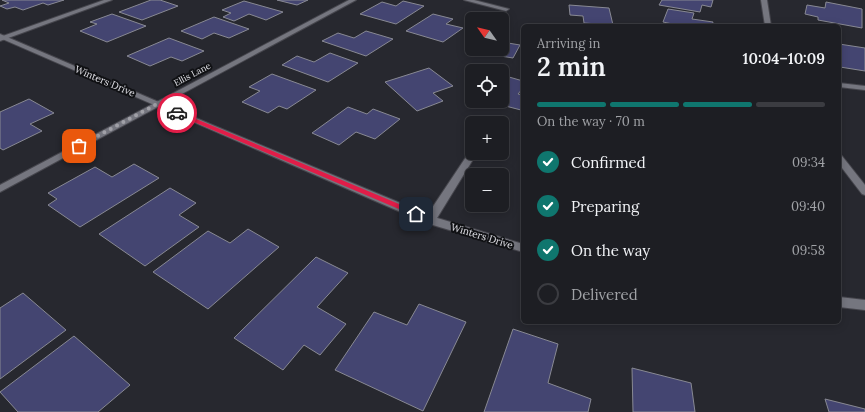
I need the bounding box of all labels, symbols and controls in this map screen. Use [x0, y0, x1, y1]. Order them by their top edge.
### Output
north arrow [465, 12, 509, 56]
map controls [465, 12, 509, 212]
text: Arriving in [537, 35, 600, 52]
text: 10:04–10:09 [743, 49, 825, 68]
text: 2 min [537, 50, 606, 83]
street label: Ellis Lane [172, 60, 212, 88]
street label: Winters Drive [73, 62, 138, 100]
button: locate [465, 64, 509, 108]
courier [157, 93, 197, 133]
icon: car [166, 102, 188, 124]
text: On the way · 70 m [537, 113, 645, 130]
button: + [465, 116, 509, 160]
pin [62, 129, 96, 163]
icon: bag [68, 135, 90, 157]
icon: check [537, 151, 559, 173]
text: Confirmed [571, 153, 646, 172]
text: 09:34 [792, 154, 825, 171]
button: − [465, 168, 509, 212]
icon: check [537, 195, 559, 217]
pin [399, 197, 433, 231]
text: Preparing [571, 197, 639, 216]
text: 09:40 [791, 198, 825, 215]
icon: home [405, 203, 427, 225]
street label: Winters Drive [449, 220, 515, 252]
icon: check [537, 239, 559, 261]
text: On the way [571, 241, 650, 260]
text: 09:58 [792, 242, 825, 259]
text: Delivered [571, 285, 638, 304]

